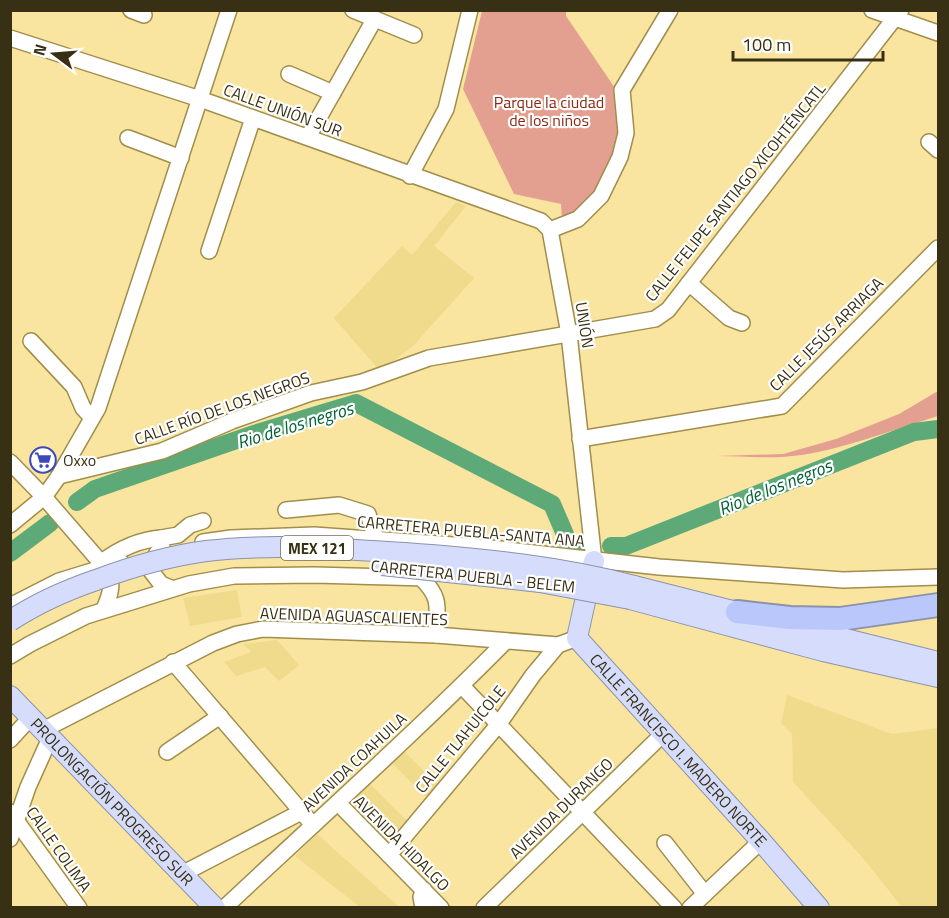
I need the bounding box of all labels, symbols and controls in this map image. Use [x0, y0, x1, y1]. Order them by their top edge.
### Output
north arrow [24, 24, 84, 84]
scale bar [733, 24, 883, 62]
text: 100 m [742, 31, 791, 58]
text: N [27, 41, 53, 59]
street label: CALLE UNIÓN SUR [220, 77, 346, 143]
street label: CALLE FELIPE SANTIAGO XICOHTÉNCATL [639, 77, 831, 307]
park label: Parque la ciudad de los niños [494, 90, 604, 132]
street label: CALLE JESÚS ARRIAGA [764, 271, 889, 396]
street label: UNIÓN [570, 300, 600, 350]
street label: CALLE RÍO DE LOS NEGROS [131, 365, 313, 451]
water label: Rio de los negros [234, 394, 358, 455]
supermarket icon: Oxxo [28, 445, 58, 475]
place label: Oxxo [63, 448, 96, 472]
water label: Rio de los negros [714, 451, 837, 522]
street label: CARRETERA PUEBLA-SANTA ANA [356, 509, 586, 553]
road number: MEX 121 [281, 536, 353, 560]
street label: CARRETERA PUEBLA - BELEM [370, 553, 576, 599]
street label: AVENIDA AGUASCALIENTES [260, 601, 448, 631]
street label: CALLE FRANCISCO I. MADERO NORTE [584, 648, 773, 852]
street label: CALLE TLAHUICOLE [409, 680, 511, 798]
street label: AVENIDA COAHUILA [296, 707, 412, 817]
street label: PROLONGACIÓN PROGRESO SUR [25, 712, 199, 891]
street label: AVENIDA DURANGO [504, 752, 618, 864]
street label: AVENIDA HIDALGO [349, 790, 455, 896]
street label: CALLE COLIMA [21, 801, 98, 897]

